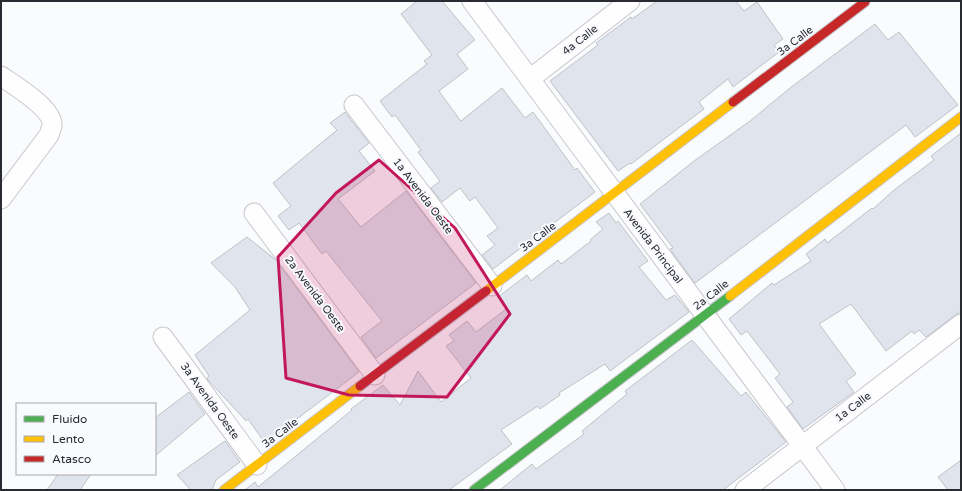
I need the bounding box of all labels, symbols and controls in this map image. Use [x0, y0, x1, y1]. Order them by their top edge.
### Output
street label: 4a Calle [560, 22, 600, 58]
street label: 3a Calle [775, 23, 815, 59]
street label: 1a Avenida Oeste [390, 155, 456, 237]
street label: Avenida Principal [621, 206, 685, 286]
street label: 3a Calle [518, 219, 558, 255]
street label: 2a Avenida Oeste [282, 253, 348, 335]
street label: 2a Calle [691, 277, 731, 313]
street label: 3a Avenida Oeste [178, 360, 242, 442]
street label: 1a Calle [833, 389, 873, 425]
legend [16, 403, 156, 475]
text: Fluido [52, 412, 87, 426]
street label: 3a Calle [260, 415, 300, 451]
text: Lento [52, 432, 85, 446]
text: Atasco [52, 452, 91, 466]

